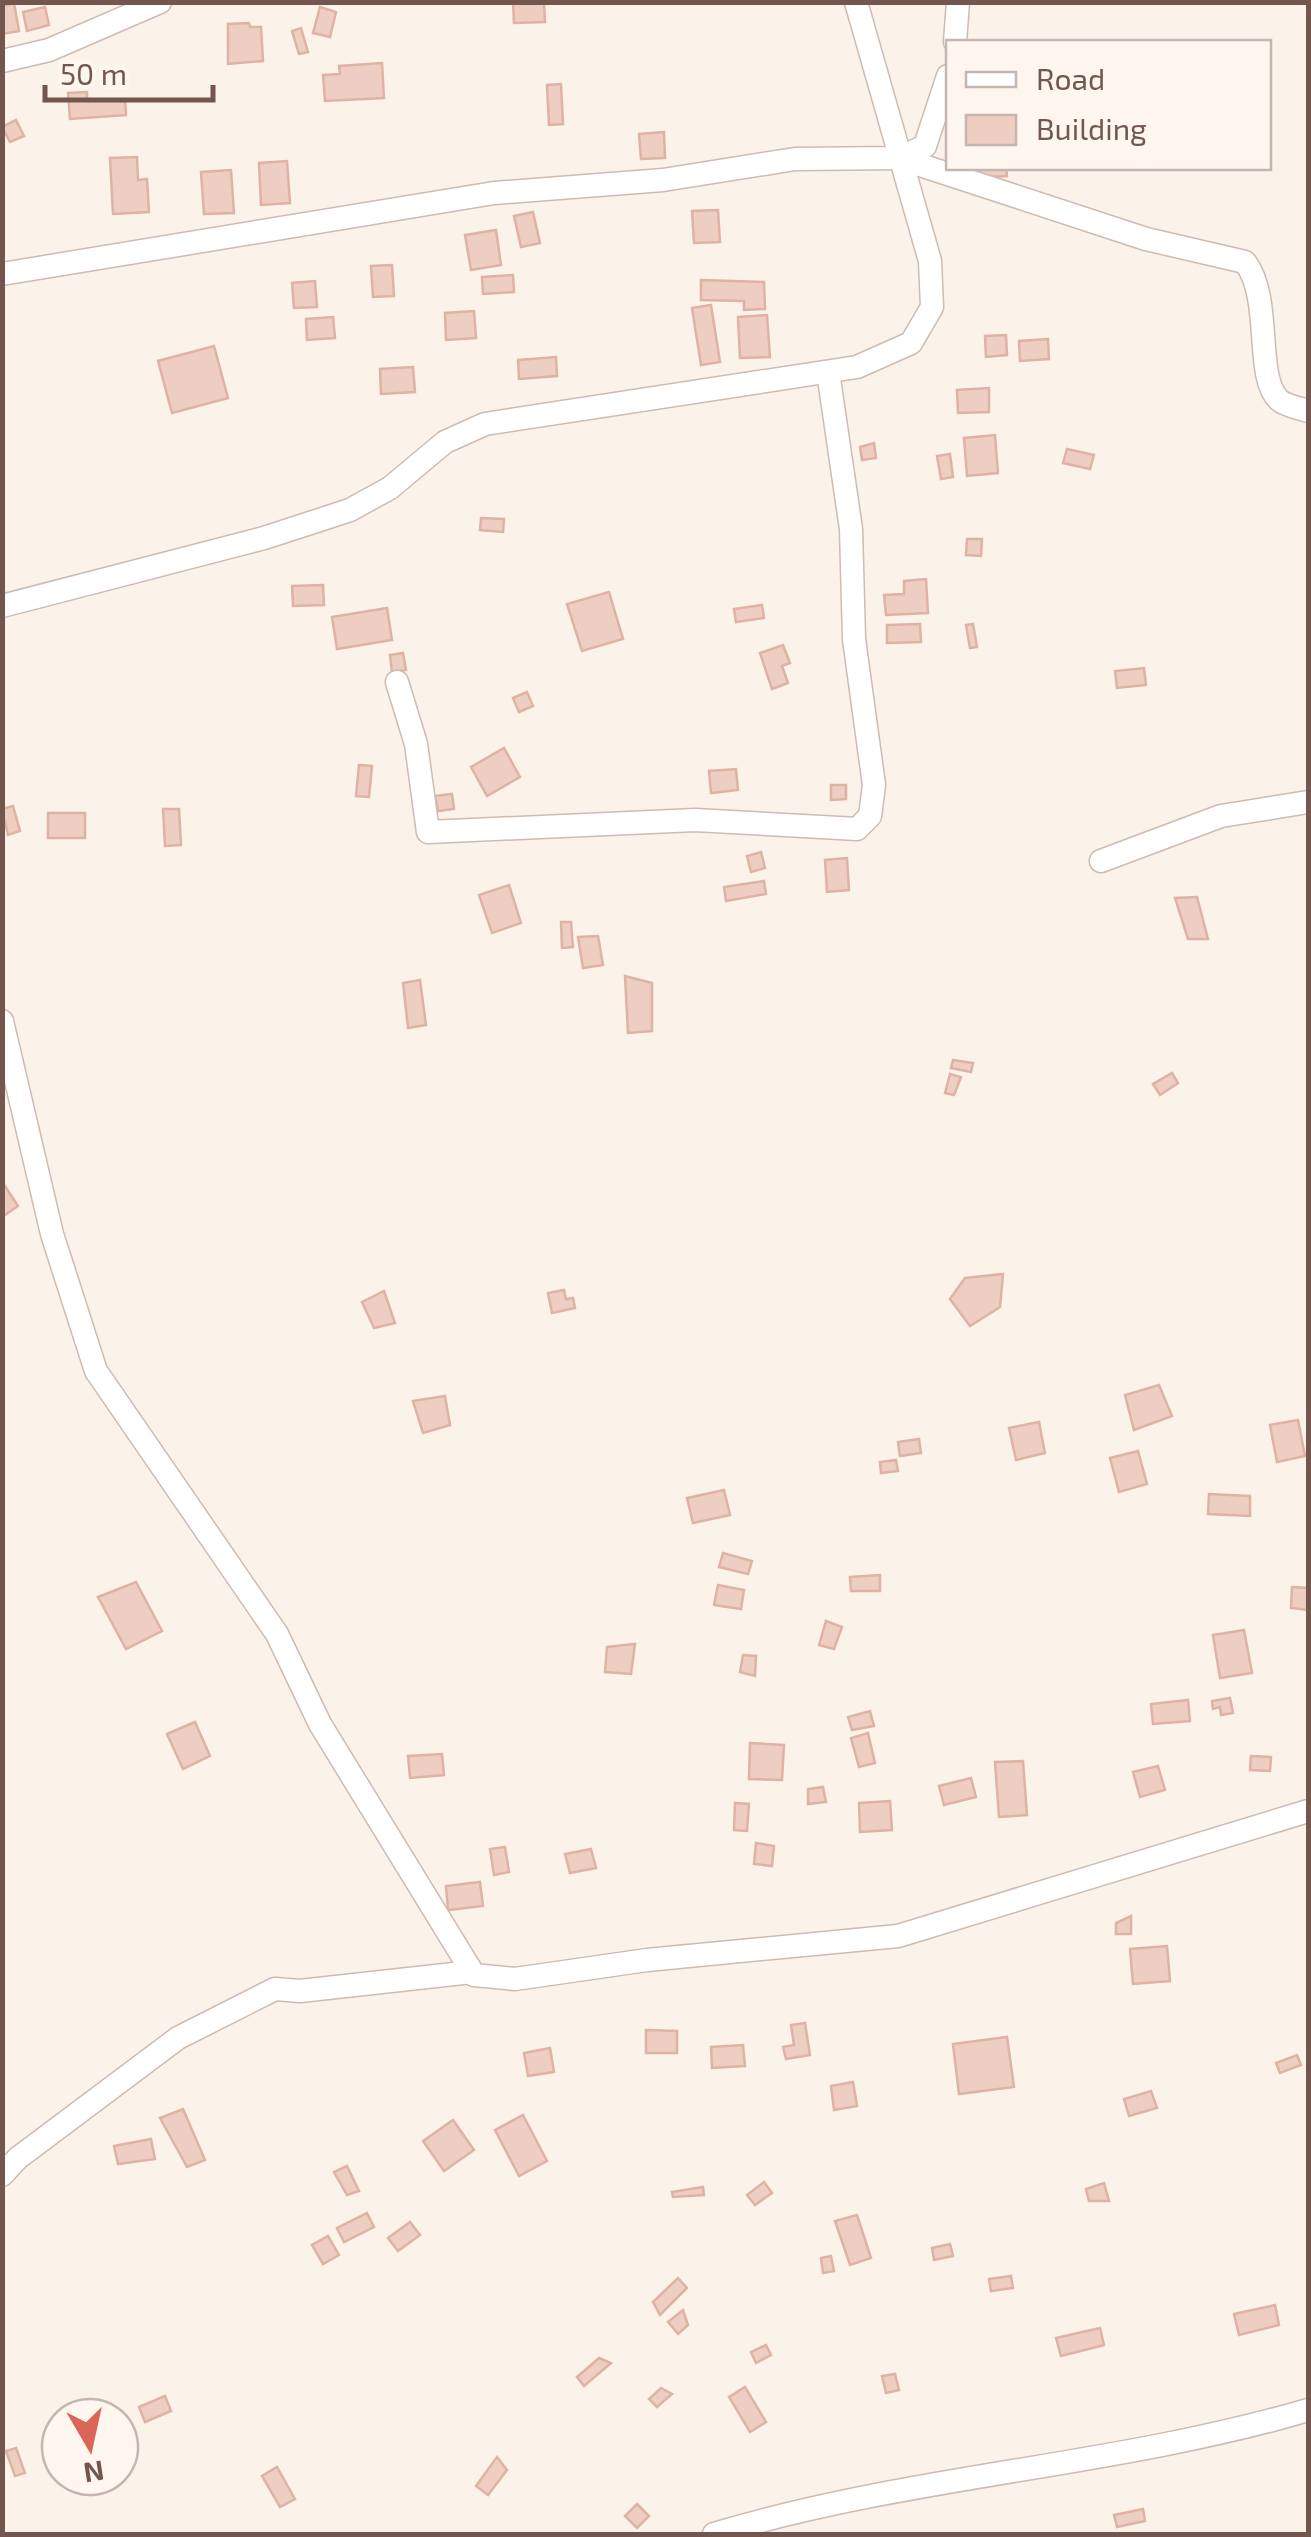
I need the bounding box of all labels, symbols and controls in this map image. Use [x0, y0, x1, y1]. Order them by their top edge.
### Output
scale bar [45, 40, 212, 102]
legend [946, 40, 1271, 170]
text: 50 m [60, 55, 127, 91]
text: Road [1036, 60, 1105, 96]
text: Building [1036, 110, 1147, 146]
north arrow [40, 2397, 140, 2497]
text: N [81, 2454, 107, 2491]

